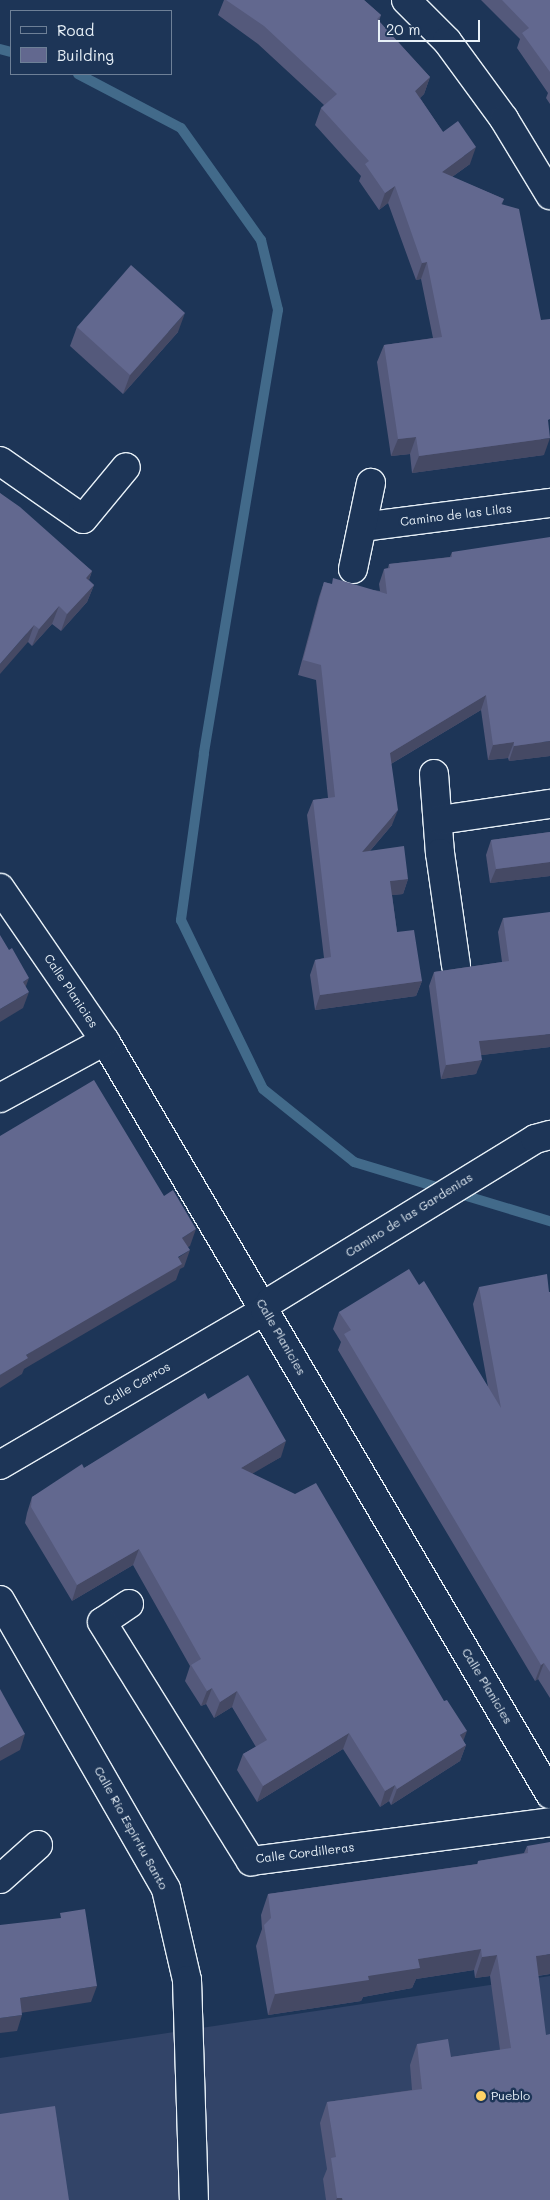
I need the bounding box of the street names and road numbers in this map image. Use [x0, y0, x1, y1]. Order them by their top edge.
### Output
street label: Camino de las Lilas [399, 501, 513, 529]
street label: Calle Planicies [41, 952, 101, 1030]
street label: Camino de las Gardenias [343, 1170, 475, 1260]
street label: Calle Planicies [253, 1296, 309, 1378]
street label: Calle Cerros [101, 1359, 173, 1409]
street label: Calle Planicies [459, 1646, 515, 1726]
street label: Calle Río Espíritu Santo [91, 1764, 171, 1892]
street label: Calle Cordilleras [255, 1840, 355, 1866]

